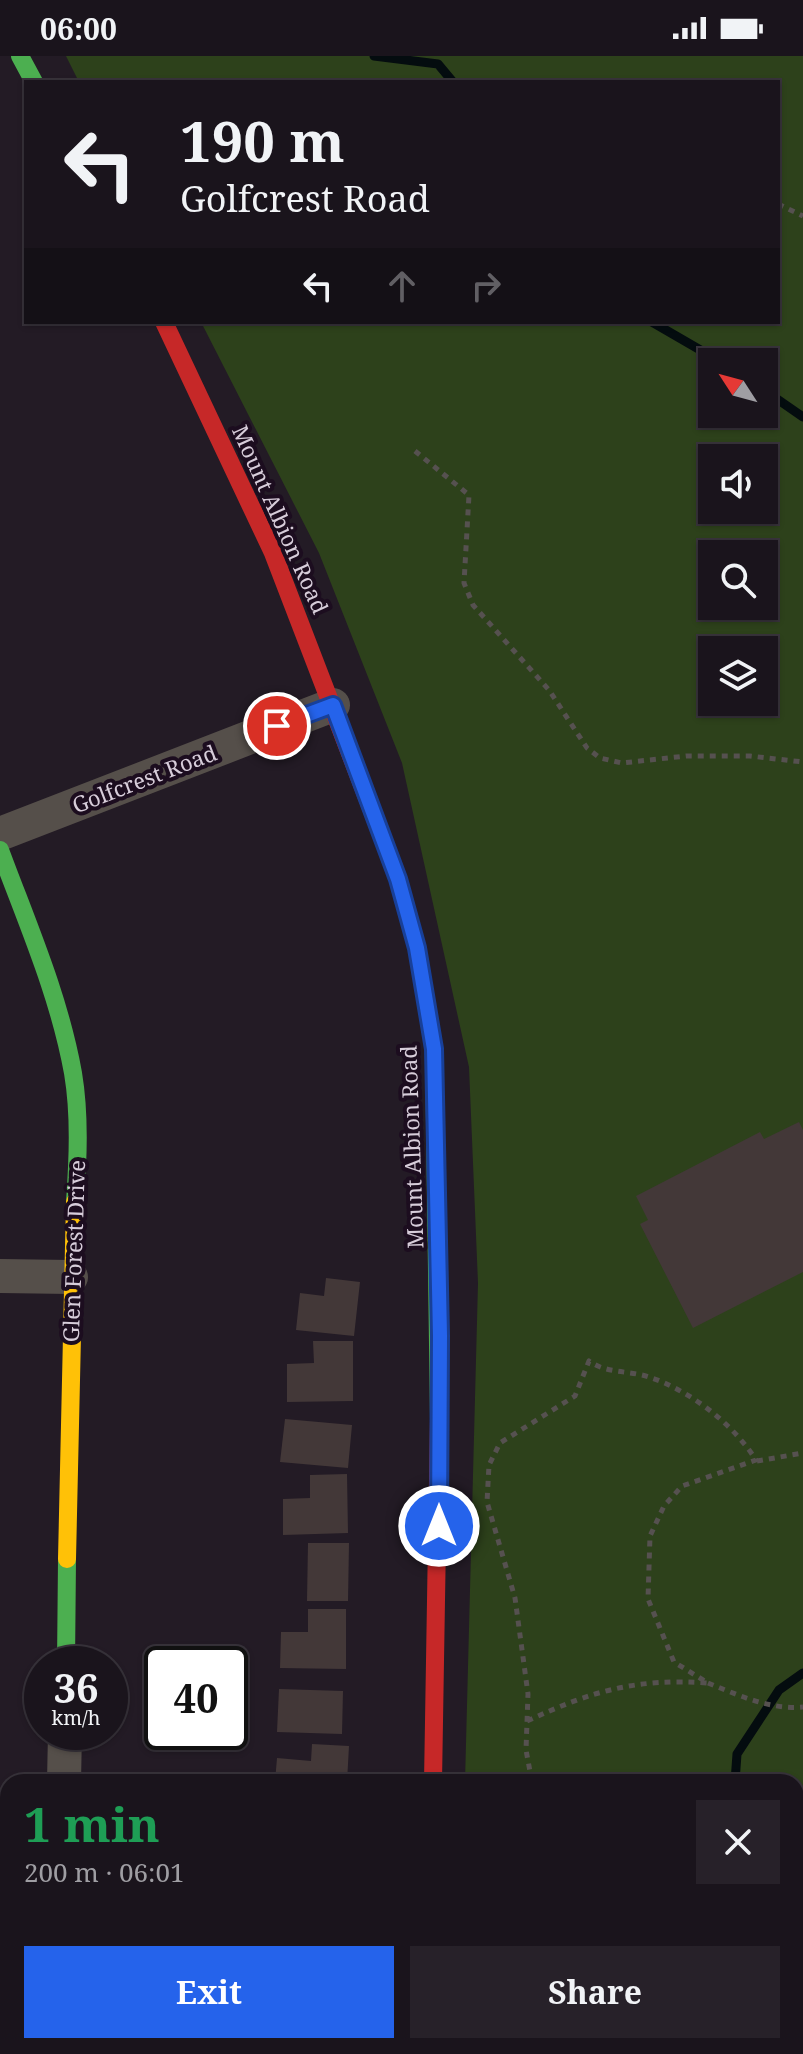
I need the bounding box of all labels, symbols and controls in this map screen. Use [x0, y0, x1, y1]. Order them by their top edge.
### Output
text: 06:00 [40, 8, 117, 49]
text: 190 m [180, 102, 345, 178]
icon: left [48, 112, 152, 216]
text: Golfcrest Road [180, 174, 430, 223]
icon: left [296, 264, 340, 308]
icon: ahead [380, 264, 424, 308]
icon: right [464, 264, 508, 308]
north arrow [698, 348, 778, 428]
map controls [698, 348, 778, 716]
street label: Mount Albion Road [226, 420, 336, 618]
button: sound [698, 444, 778, 524]
button: search [698, 540, 778, 620]
button: layers [698, 636, 778, 716]
pin [243, 692, 311, 760]
icon: arrive [255, 704, 299, 748]
street label: Golfcrest Road [67, 736, 221, 819]
street label: Mount Albion Road [392, 1044, 430, 1249]
street label: Glen Forest Drive [55, 1159, 91, 1343]
position arrow [397, 1484, 481, 1568]
speed limit sign: 40 [144, 1646, 248, 1750]
text: 36 [53, 1660, 99, 1715]
text: km/h [51, 1704, 101, 1731]
text: 1 min [24, 1791, 160, 1856]
button: close [696, 1800, 780, 1884]
text: 200 m · 06:01 [24, 1854, 185, 1890]
button: Exit [24, 1946, 394, 2038]
button: Share [410, 1946, 780, 2038]

